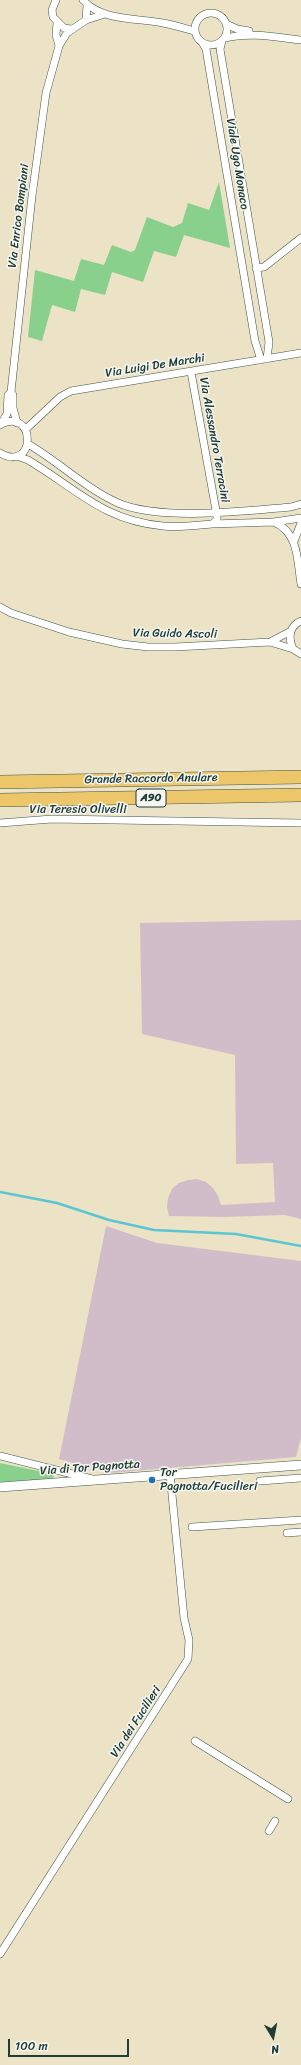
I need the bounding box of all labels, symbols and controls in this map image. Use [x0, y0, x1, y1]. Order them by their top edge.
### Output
street label: Viale Ugo Monaco [223, 117, 251, 211]
street label: Via Enrico Bompiani [5, 163, 33, 269]
street label: Via Luigi De Marchi [104, 351, 206, 381]
street label: Via Alessandro Terracini [196, 376, 232, 504]
street label: Via Guido Ascoli [133, 626, 217, 642]
street label: Grande Raccordo Anulare [84, 771, 218, 787]
road number: A90 [136, 789, 166, 807]
street label: Via Teresio Olivelli [30, 803, 126, 817]
street label: Via di Tor Pagnotta [40, 1457, 140, 1479]
place label: Tor Pagnotta/Fucilieri [160, 1466, 257, 1494]
marker: Tor Pagnotta/Fucilieri [147, 1475, 157, 1485]
street label: Via dei Fucilieri [108, 1684, 164, 1760]
north arrow [253, 2017, 293, 2057]
scale bar [10, 2031, 131, 2057]
text: 100 m [15, 2035, 48, 2057]
text: N [270, 2039, 281, 2059]

